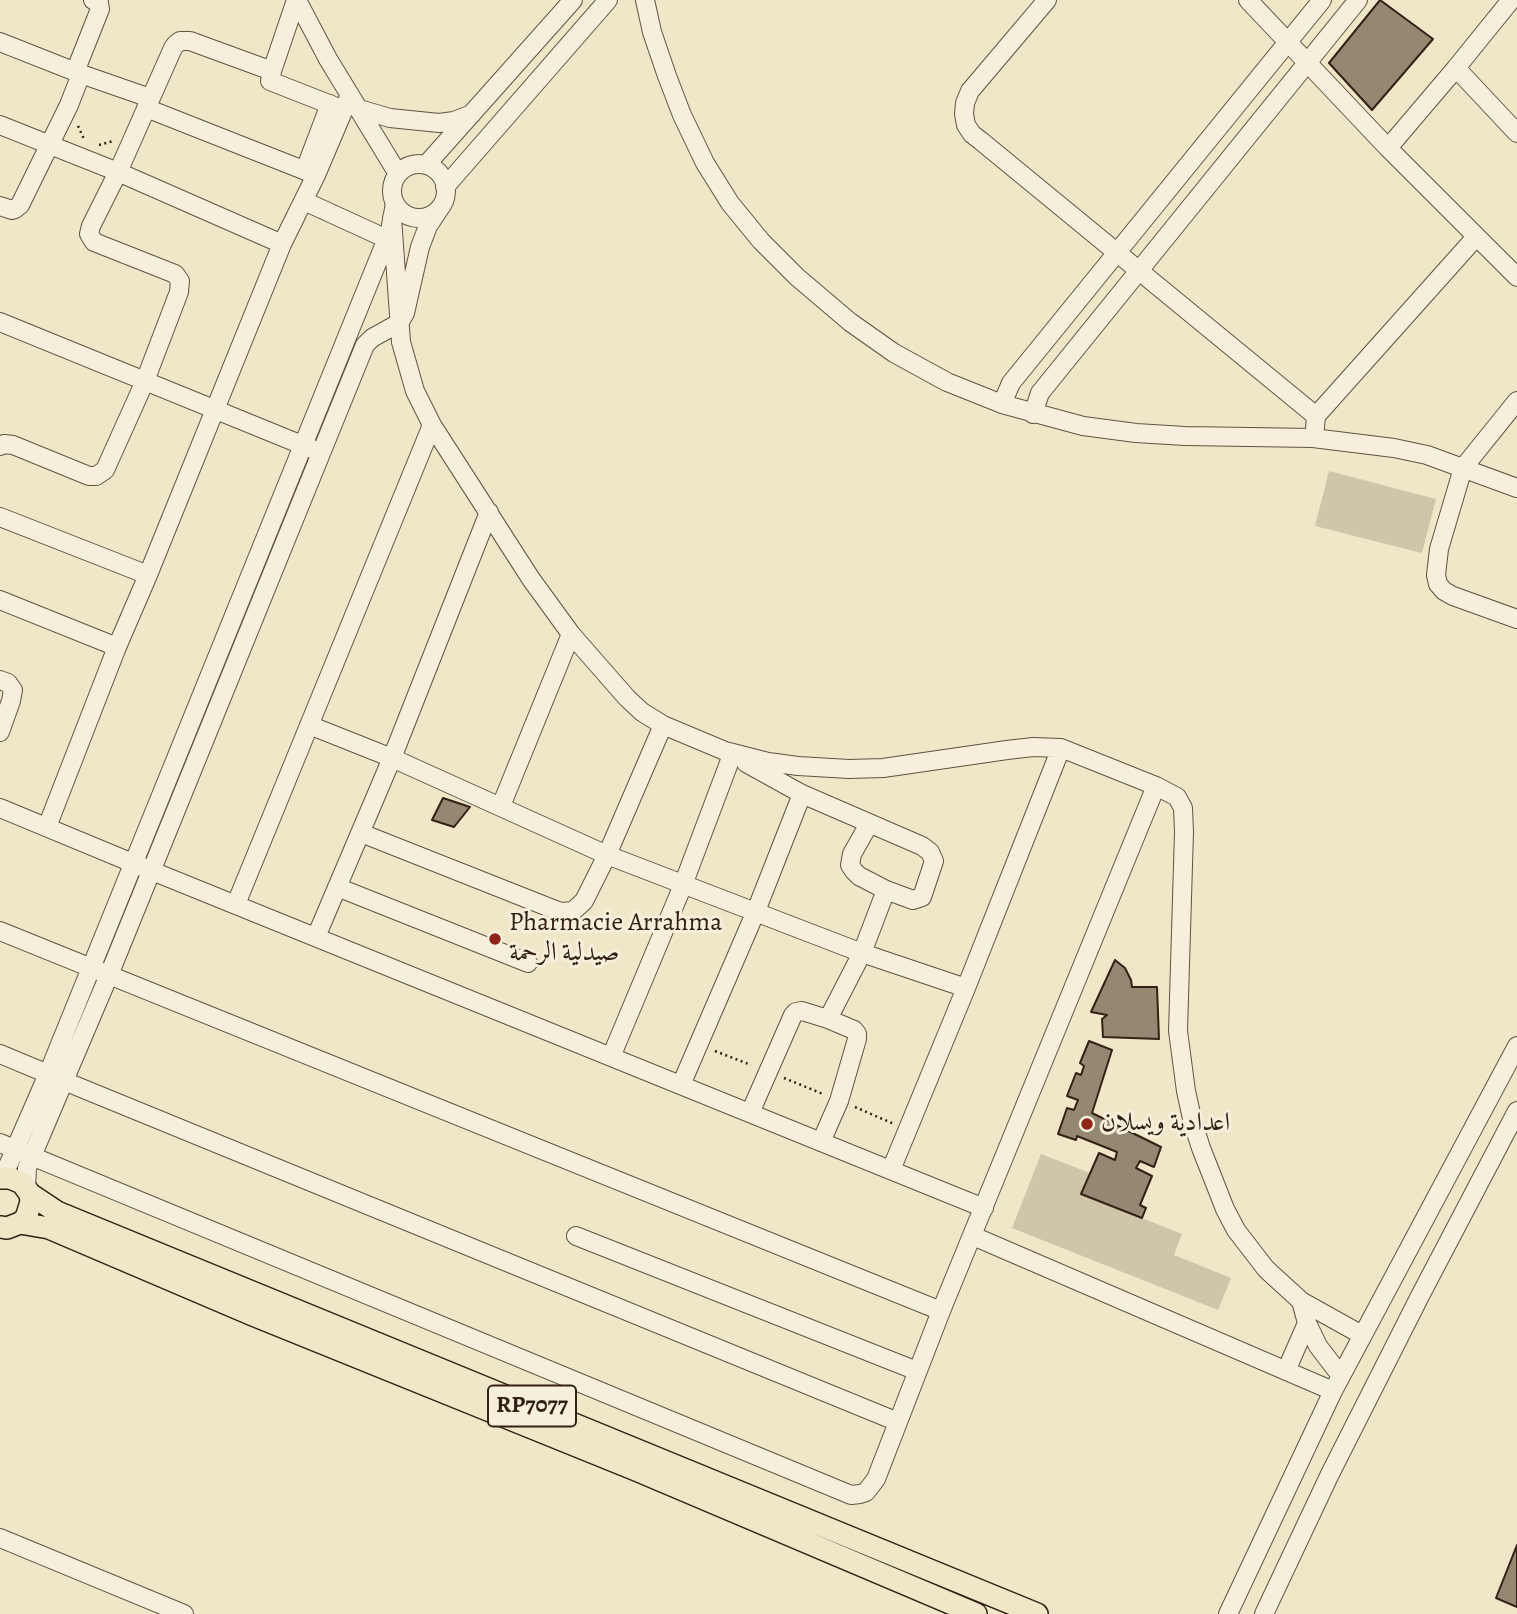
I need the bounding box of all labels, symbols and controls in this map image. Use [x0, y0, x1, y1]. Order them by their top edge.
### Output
place label: Pharmacie Arrahma صيدلية الرحمة [509, 908, 722, 970]
marker: Pharmacie Arrahma صيدلية الرحمة [487, 931, 503, 947]
place label: اعدادية ويسلان [1101, 1108, 1230, 1140]
marker: اعدادية ويسلان [1079, 1116, 1095, 1132]
road number: RP7077 [488, 1386, 576, 1426]

